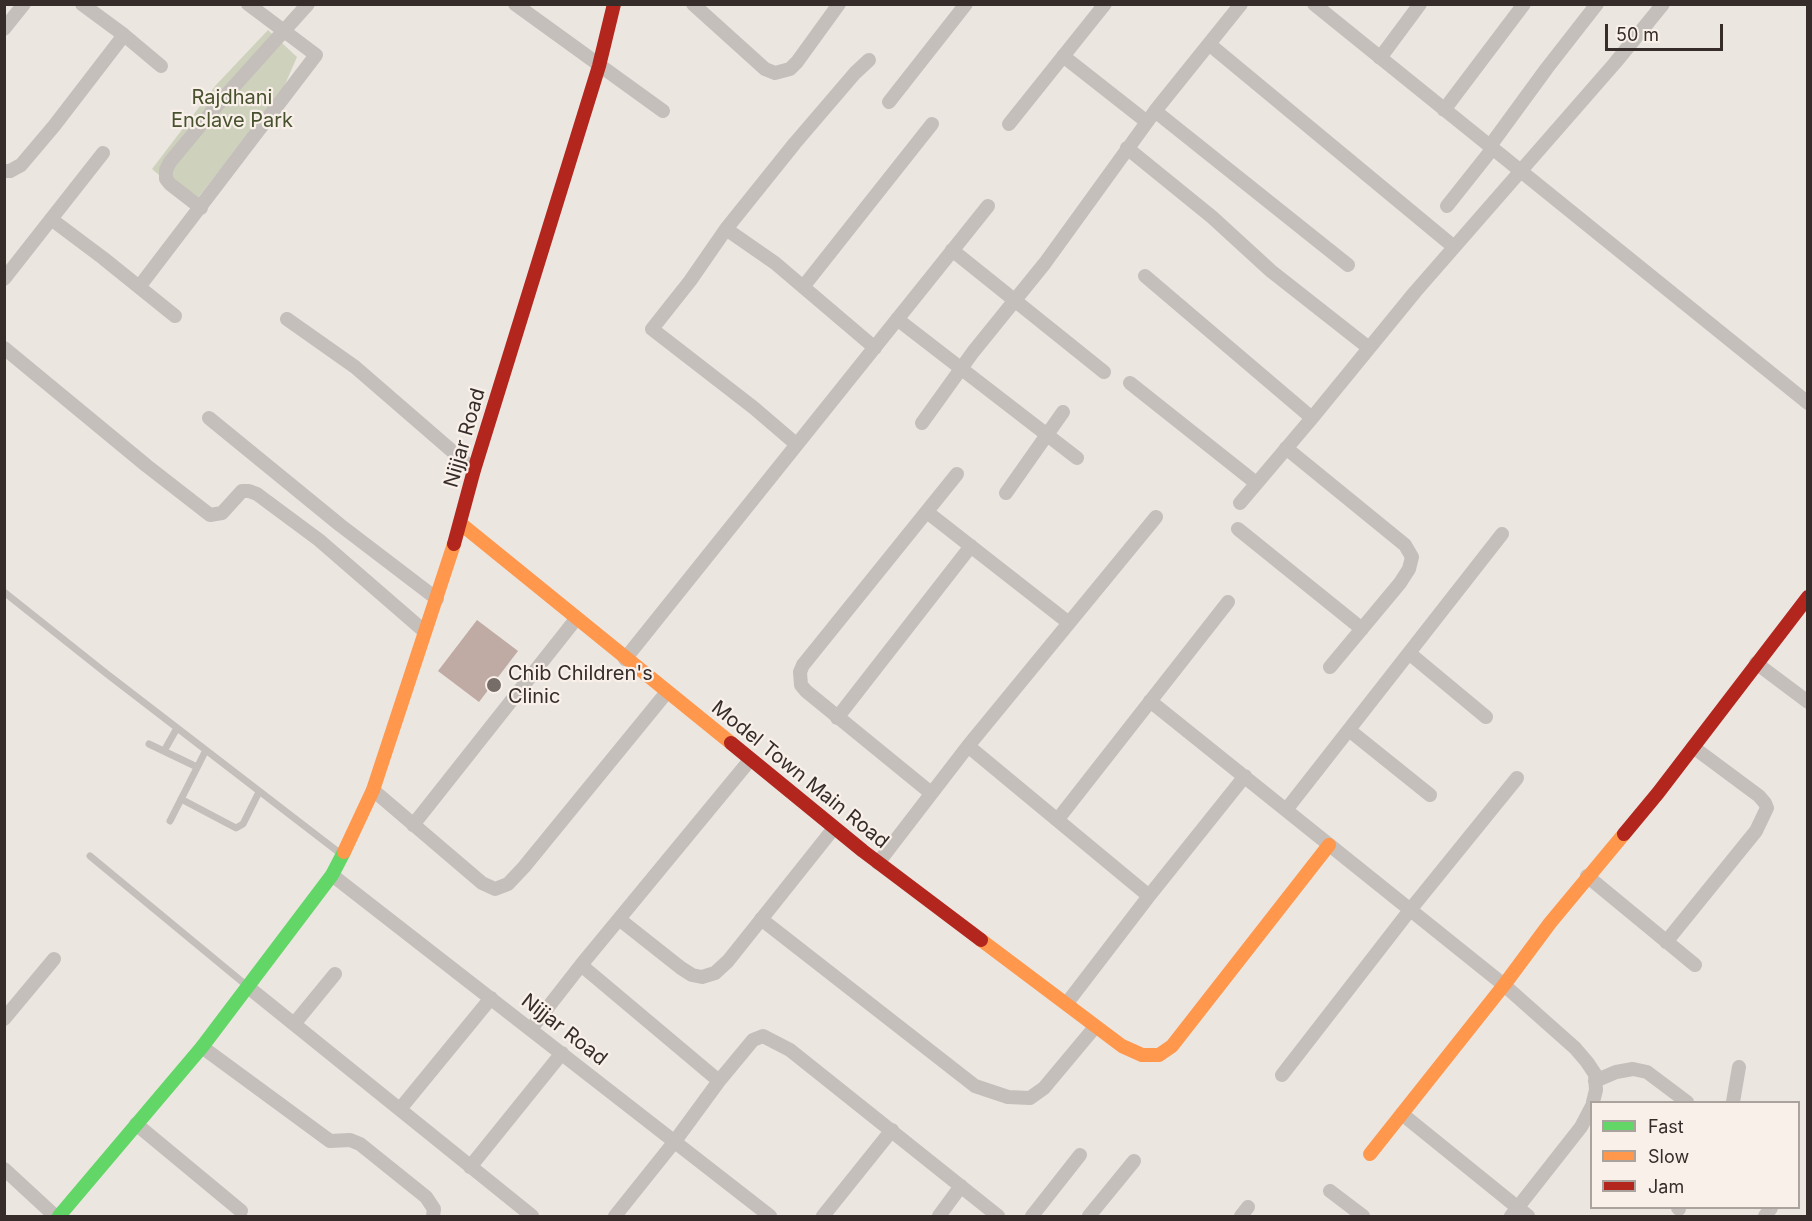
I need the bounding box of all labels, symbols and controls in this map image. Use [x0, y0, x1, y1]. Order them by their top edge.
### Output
scale bar [1608, 12, 1726, 50]
text: 50 m [1616, 24, 1659, 45]
park label: Rajdhani Enclave Park [171, 86, 293, 133]
street label: Nijjar Road [439, 386, 491, 490]
place label: Chib Children's Clinic [508, 662, 653, 709]
marker: Chib Children's Clinic [485, 676, 503, 694]
street label: Model Town Main Road [707, 696, 893, 854]
street label: Nijjar Road [516, 989, 612, 1071]
legend [1590, 1101, 1800, 1209]
text: Fast [1648, 1116, 1684, 1137]
text: Slow [1648, 1146, 1689, 1167]
text: Jam [1648, 1176, 1684, 1197]

